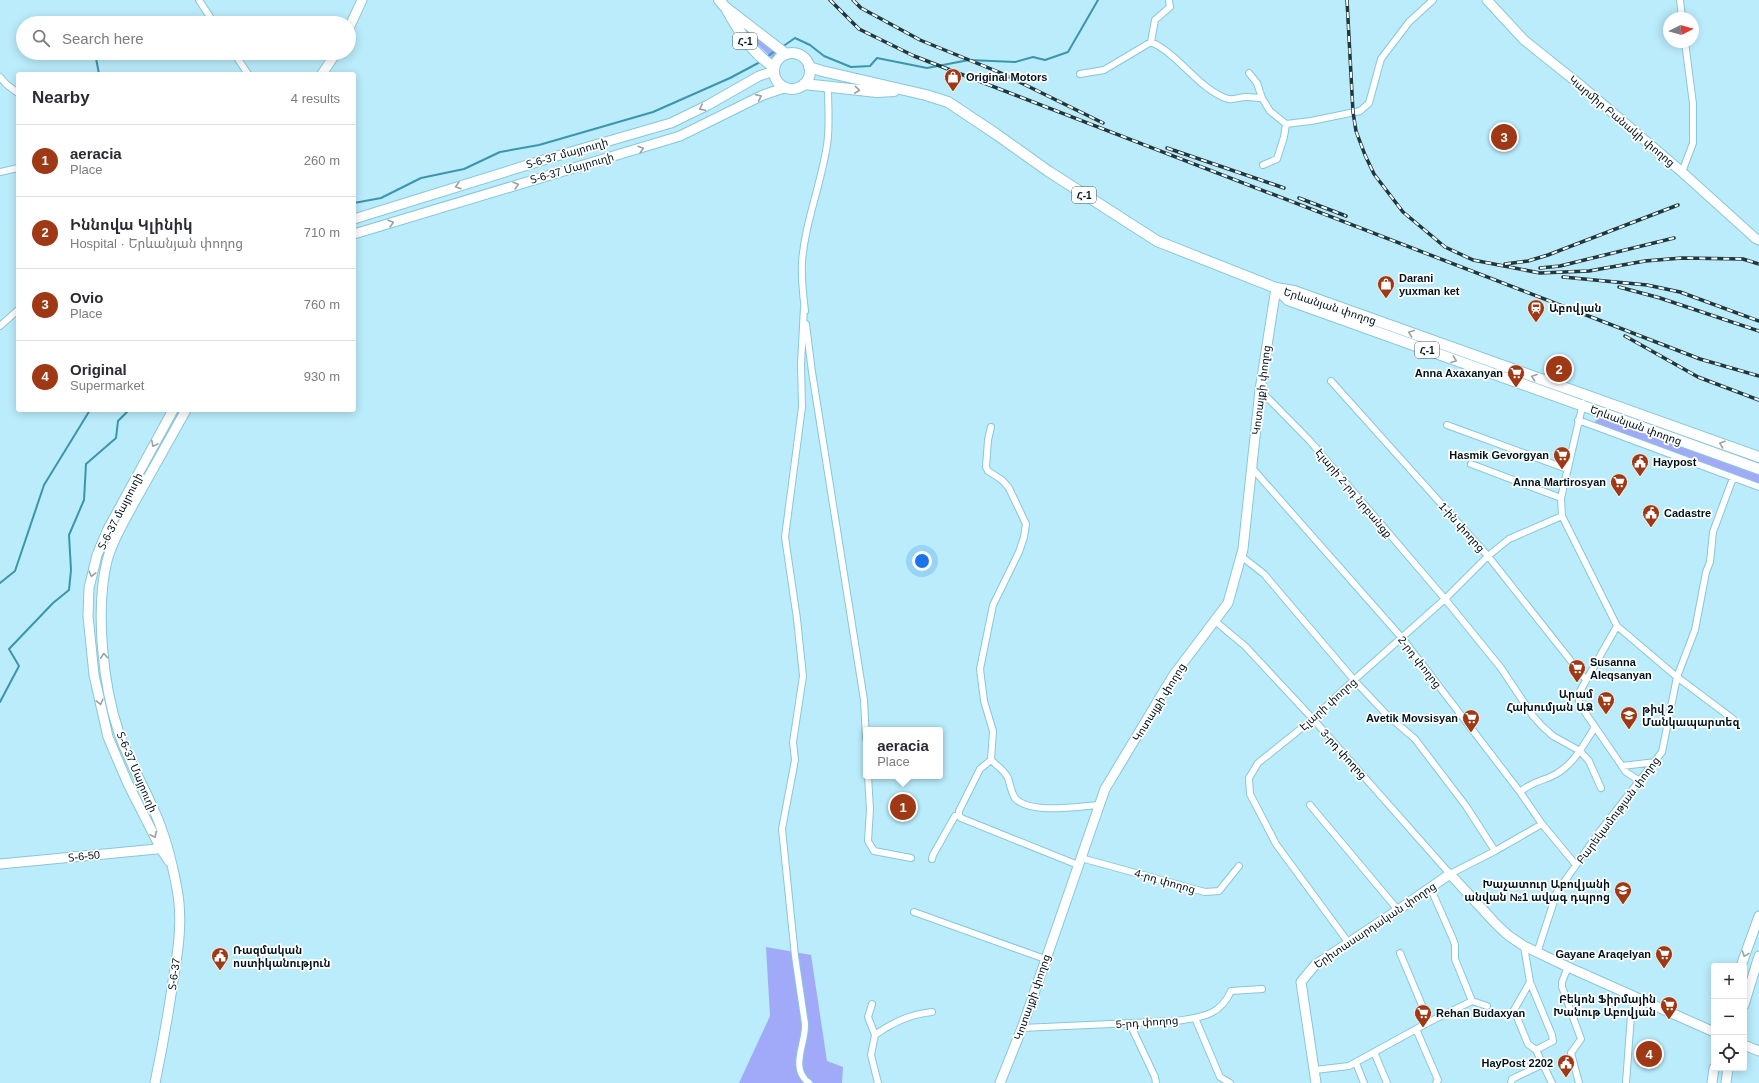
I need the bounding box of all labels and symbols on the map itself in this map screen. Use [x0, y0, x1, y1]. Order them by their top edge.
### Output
north arrow [1663, 12, 1699, 48]
road number: Հ-1 [733, 33, 757, 49]
shop icon: Original Motors [943, 67, 963, 92]
place label: Original Motors [966, 71, 1047, 83]
street label: Կարմիր Բանակի փողոց [1566, 73, 1677, 170]
one-way arrow [854, 86, 860, 95]
one-way arrow [755, 94, 763, 102]
one-way arrow [699, 103, 706, 111]
pin: 3 [1491, 122, 1517, 152]
street label: Տ-6-37 մայրուղի [525, 136, 610, 171]
one-way arrow [637, 145, 644, 154]
street label: Տ-6-37 Մայրուղի [529, 150, 616, 187]
one-way arrow [455, 181, 462, 190]
one-way arrow [512, 181, 519, 190]
road number: Հ-1 [1072, 187, 1096, 203]
one-way arrow [388, 219, 395, 228]
place label: Darani yuxman ket [1399, 272, 1460, 297]
shop icon: Darani yuxman ket [1376, 274, 1396, 299]
street label: Երևանյան փողոց [1282, 285, 1378, 328]
station icon: Աբովյան [1526, 298, 1546, 323]
place label: Աբովյան [1549, 302, 1602, 315]
one-way arrow [1408, 330, 1415, 338]
road number: Հ-1 [1415, 342, 1439, 358]
street label: Կոտայքի փողոց [1250, 345, 1273, 436]
pin: 2 [1546, 354, 1572, 384]
one-way arrow [1450, 355, 1457, 363]
supermarket icon: Anna Axaxanyan [1506, 363, 1526, 388]
place label: Anna Axaxanyan [1415, 367, 1503, 379]
one-way arrow [1530, 373, 1537, 382]
street label: Երևանյան փողոց [1588, 403, 1684, 448]
one-way arrow [151, 440, 159, 448]
one-way arrow [1719, 440, 1726, 448]
supermarket icon: Hasmik Gevorgyan [1552, 445, 1572, 470]
street label: Էլարի 2-րդ նրբանցք [1313, 446, 1395, 540]
place label: Hasmik Gevorgyan [1449, 449, 1549, 461]
public building icon: Haypost [1630, 452, 1650, 477]
place label: Haypost [1653, 456, 1697, 468]
street label: Տ-6-37 մայրուղի [95, 471, 145, 552]
supermarket icon: Anna Martirosyan [1609, 472, 1629, 497]
place label: Anna Martirosyan [1513, 476, 1606, 488]
street label: 1-ին փողոց [1436, 500, 1487, 555]
public building icon: Cadastre [1641, 503, 1661, 528]
place label: Cadastre [1664, 507, 1711, 519]
your location [912, 551, 932, 571]
one-way arrow [89, 571, 97, 577]
street label: 2-րդ փողոց [1395, 634, 1444, 691]
one-way arrow [100, 653, 109, 659]
place label: Susanna Aleqsanyan [1590, 656, 1652, 681]
supermarket icon: Susanna Aleqsanyan [1567, 658, 1587, 683]
street label: Կոտայքի փողոց [1130, 661, 1189, 744]
street label: Էլարի փողոց [1297, 675, 1360, 733]
place label: Արամ Հախումյան ԱՁ [1506, 688, 1594, 714]
supermarket icon: Արամ Հախումյան ԱՁ [1596, 690, 1616, 715]
one-way arrow [96, 699, 104, 706]
place label: թիվ 2 Մանկապարտեզ [1642, 703, 1740, 729]
school or university icon: թիվ 2 Մանկապարտեզ [1619, 705, 1639, 730]
supermarket icon: Avetik Movsisyan [1461, 708, 1481, 733]
place label: Avetik Movsisyan [1366, 712, 1458, 724]
street label: 3-րդ փողոց [1318, 727, 1369, 782]
street label: Տ-6-37 Մայրուղի [114, 730, 159, 815]
street label: Բարեկամության փողոց [1574, 754, 1663, 866]
pin: 1 [890, 792, 916, 822]
one-way arrow [149, 831, 157, 838]
street label: Տ-6-50 [67, 848, 101, 864]
street label: 4-րդ փողոց [1133, 867, 1197, 896]
place label: Խաչատուր Աբովյանի անվան №1 ավագ դպրոց [1464, 878, 1610, 904]
street label: Երիտասարդական փողոց [1312, 880, 1439, 971]
school or university icon: Խաչատուր Աբովյանի անվան №1 ավագ դպրոց [1613, 880, 1633, 905]
place label: Ռազմական ոստիկանություն [233, 944, 331, 970]
supermarket icon: Gayane Araqelyan [1654, 944, 1674, 969]
public building icon: Ռազմական ոստիկանություն [210, 946, 230, 971]
place label: Gayane Araqelyan [1555, 948, 1651, 960]
one-way arrow [1741, 951, 1750, 958]
street label: Կոտայքի փողոց [1012, 952, 1053, 1042]
street label: Տ-6-37 [166, 957, 182, 991]
place label: Բեկոն Ֆիրմային Խանութ Աբովյան [1553, 993, 1656, 1019]
supermarket icon: Բեկոն Ֆիրմային Խանութ Աբովյան [1659, 995, 1679, 1020]
supermarket icon: Rehan Budaxyan [1413, 1003, 1433, 1028]
place label: Rehan Budaxyan [1436, 1007, 1526, 1019]
street label: 5-րդ փողոց [1115, 1014, 1179, 1031]
pin: 4 [1636, 1039, 1662, 1069]
public building icon: HayPost 2202 [1556, 1053, 1576, 1078]
place label: HayPost 2202 [1481, 1057, 1553, 1069]

